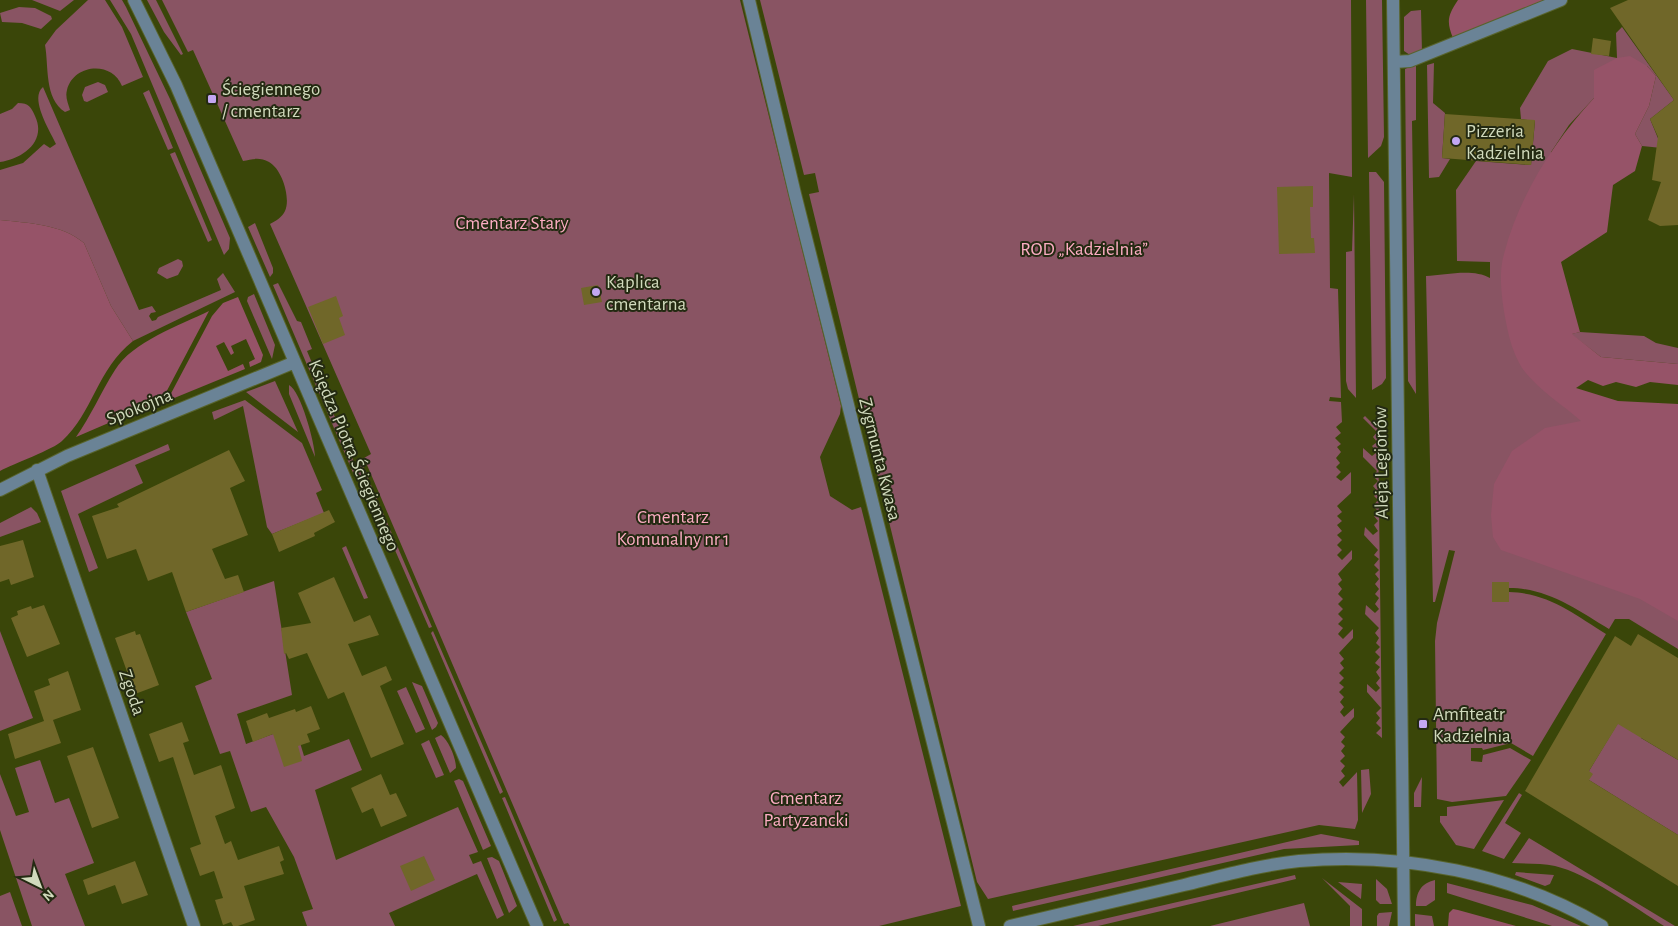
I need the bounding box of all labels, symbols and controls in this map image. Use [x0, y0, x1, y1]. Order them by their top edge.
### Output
place label: Ściegiennego / cmentarz [222, 78, 320, 121]
marker: Ściegiennego / cmentarz [206, 93, 218, 105]
place label: Pizzeria Kadzielnia [1466, 122, 1544, 163]
marker: Pizzeria Kadzielnia [1450, 135, 1462, 147]
park label: Cmentarz Stary [455, 214, 569, 233]
park label: ROD „Kadzielnia” [1020, 240, 1148, 259]
place label: Kaplica cmentarna [606, 273, 686, 314]
marker: Kaplica cmentarna [590, 286, 602, 298]
street label: Księdza Piotra Ściegiennego [305, 356, 405, 554]
street label: Spokojna [104, 386, 175, 429]
street label: Zygmunta Kwasa [855, 396, 904, 523]
street label: Aleja Legionów [1371, 407, 1392, 519]
park label: Cmentarz Komunalny nr 1 [616, 508, 730, 549]
street label: Zgoda [115, 667, 148, 718]
place label: Amfiteatr Kadzielnia [1433, 705, 1511, 746]
marker: Amfiteatr Kadzielnia [1417, 718, 1429, 730]
park label: Cmentarz Partyzancki [763, 789, 849, 830]
north arrow [15, 861, 65, 911]
text: N [40, 886, 56, 903]

